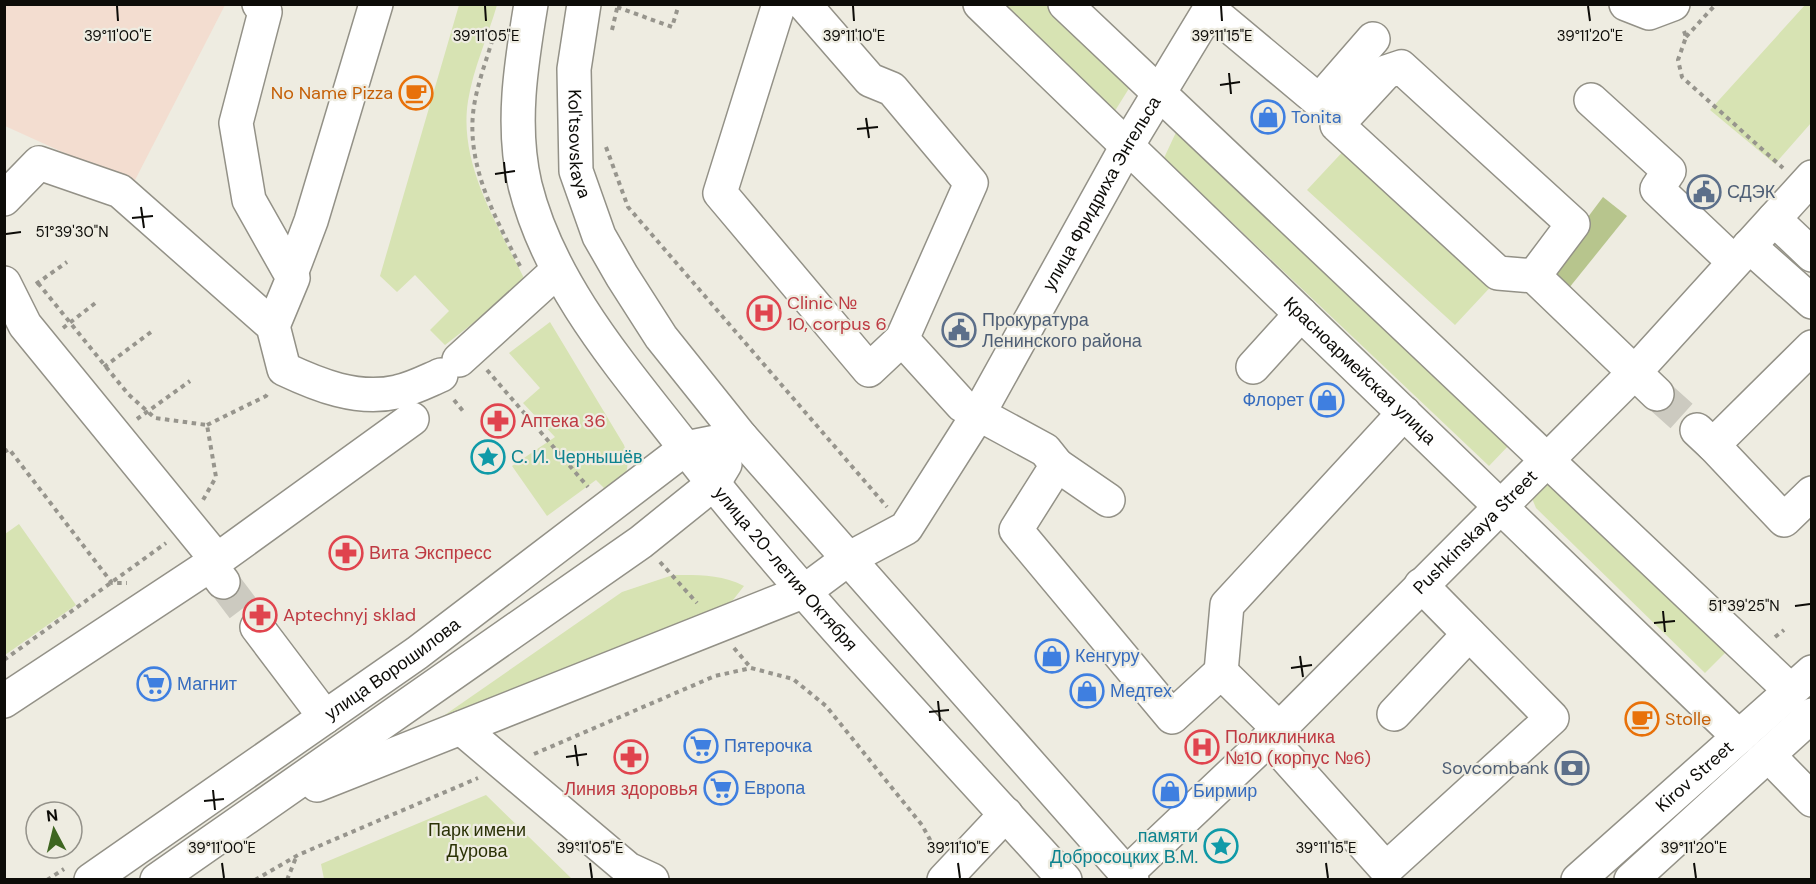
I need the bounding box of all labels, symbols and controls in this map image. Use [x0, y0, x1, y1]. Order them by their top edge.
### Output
text: 39°11'00"E [84, 26, 152, 46]
text: 39°11'05"E [453, 26, 519, 46]
text: 39°11'10"E [823, 26, 885, 46]
text: 39°11'15"E [1191, 26, 1253, 46]
text: 39°11'20"E [1557, 26, 1623, 46]
cafe icon: No Name Pizza [398, 75, 434, 111]
place label: No Name Pizza [271, 81, 393, 105]
street label: Kol'tsovskaya [562, 89, 597, 201]
street label: улица Фридриха Энгельса [1037, 91, 1167, 295]
shop icon: Tonita [1250, 99, 1286, 135]
place label: Tonita [1291, 105, 1342, 129]
public building icon: СДЭК [1686, 174, 1722, 210]
place label: СДЭК [1727, 180, 1776, 204]
text: 51°39'30"N [35, 222, 109, 242]
place label: Clinic № 10, corpus 6 [787, 291, 887, 336]
street label: Красноармейская улица [1278, 292, 1442, 451]
hospital icon: Clinic № 10, corpus 6 [746, 295, 782, 331]
place label: Прокуратура Ленинского района [982, 308, 1143, 353]
public building icon: Прокуратура Ленинского района [941, 312, 977, 348]
shop icon: Флорет [1309, 382, 1345, 418]
place label: Флорет [1243, 388, 1304, 412]
pharmacy icon: Аптека 36 [480, 403, 516, 439]
place label: Аптека 36 [521, 409, 606, 433]
place icon: С. И. Чернышёв [470, 439, 506, 475]
place label: С. И. Чернышёв [511, 445, 643, 469]
street label: Pushkinskaya Street [1408, 465, 1543, 599]
street label: улица 20-летия Октября [709, 482, 863, 656]
pharmacy icon: Вита Экспресс [328, 535, 364, 571]
place label: Вита Экспресс [369, 541, 492, 565]
text: 51°39'25"N [1708, 596, 1780, 616]
pharmacy icon: Aptechnyj sklad [242, 597, 278, 633]
place label: Aptechnyj sklad [283, 603, 416, 627]
street label: улица Ворошилова [320, 612, 466, 726]
shop icon: Кенгуру [1034, 638, 1070, 674]
place label: Кенгуру [1075, 644, 1140, 668]
supermarket icon: Магнит [136, 666, 172, 702]
place label: Магнит [177, 672, 237, 696]
shop icon: Медтех [1069, 673, 1105, 709]
place label: Медтех [1110, 679, 1172, 703]
cafe icon: Stolle [1624, 701, 1660, 737]
place label: Stolle [1665, 707, 1711, 731]
place label: Поликлиника №10 (корпус №6) [1225, 725, 1371, 770]
supermarket icon: Пятерочка [683, 728, 719, 764]
hospital icon: Поликлиника №10 (корпус №6) [1184, 729, 1220, 765]
place label: Пятерочка [724, 734, 813, 758]
street label: Kirov Street [1650, 735, 1739, 817]
pharmacy icon: Линия здоровья [613, 739, 649, 775]
bank icon: Sovcombank [1554, 750, 1590, 786]
place label: Sovcombank [1442, 756, 1549, 780]
supermarket icon: Европа [703, 770, 739, 806]
shop icon: Бирмир [1152, 773, 1188, 809]
place label: Европа [744, 776, 806, 800]
place label: Линия здоровья [564, 777, 698, 801]
place label: Бирмир [1193, 779, 1257, 803]
north arrow [24, 800, 84, 860]
text: N [45, 804, 59, 827]
park label: Парк имени Дурова [428, 818, 526, 863]
place label: памяти Добросоцких В.М. [1050, 824, 1198, 869]
place icon: памяти Добросоцких В.М. [1203, 828, 1239, 864]
text: 39°11'00"E [188, 838, 256, 858]
text: 39°11'05"E [557, 838, 623, 858]
text: 39°11'10"E [927, 838, 989, 858]
text: 39°11'15"E [1295, 838, 1357, 858]
text: 39°11'20"E [1661, 838, 1727, 858]

